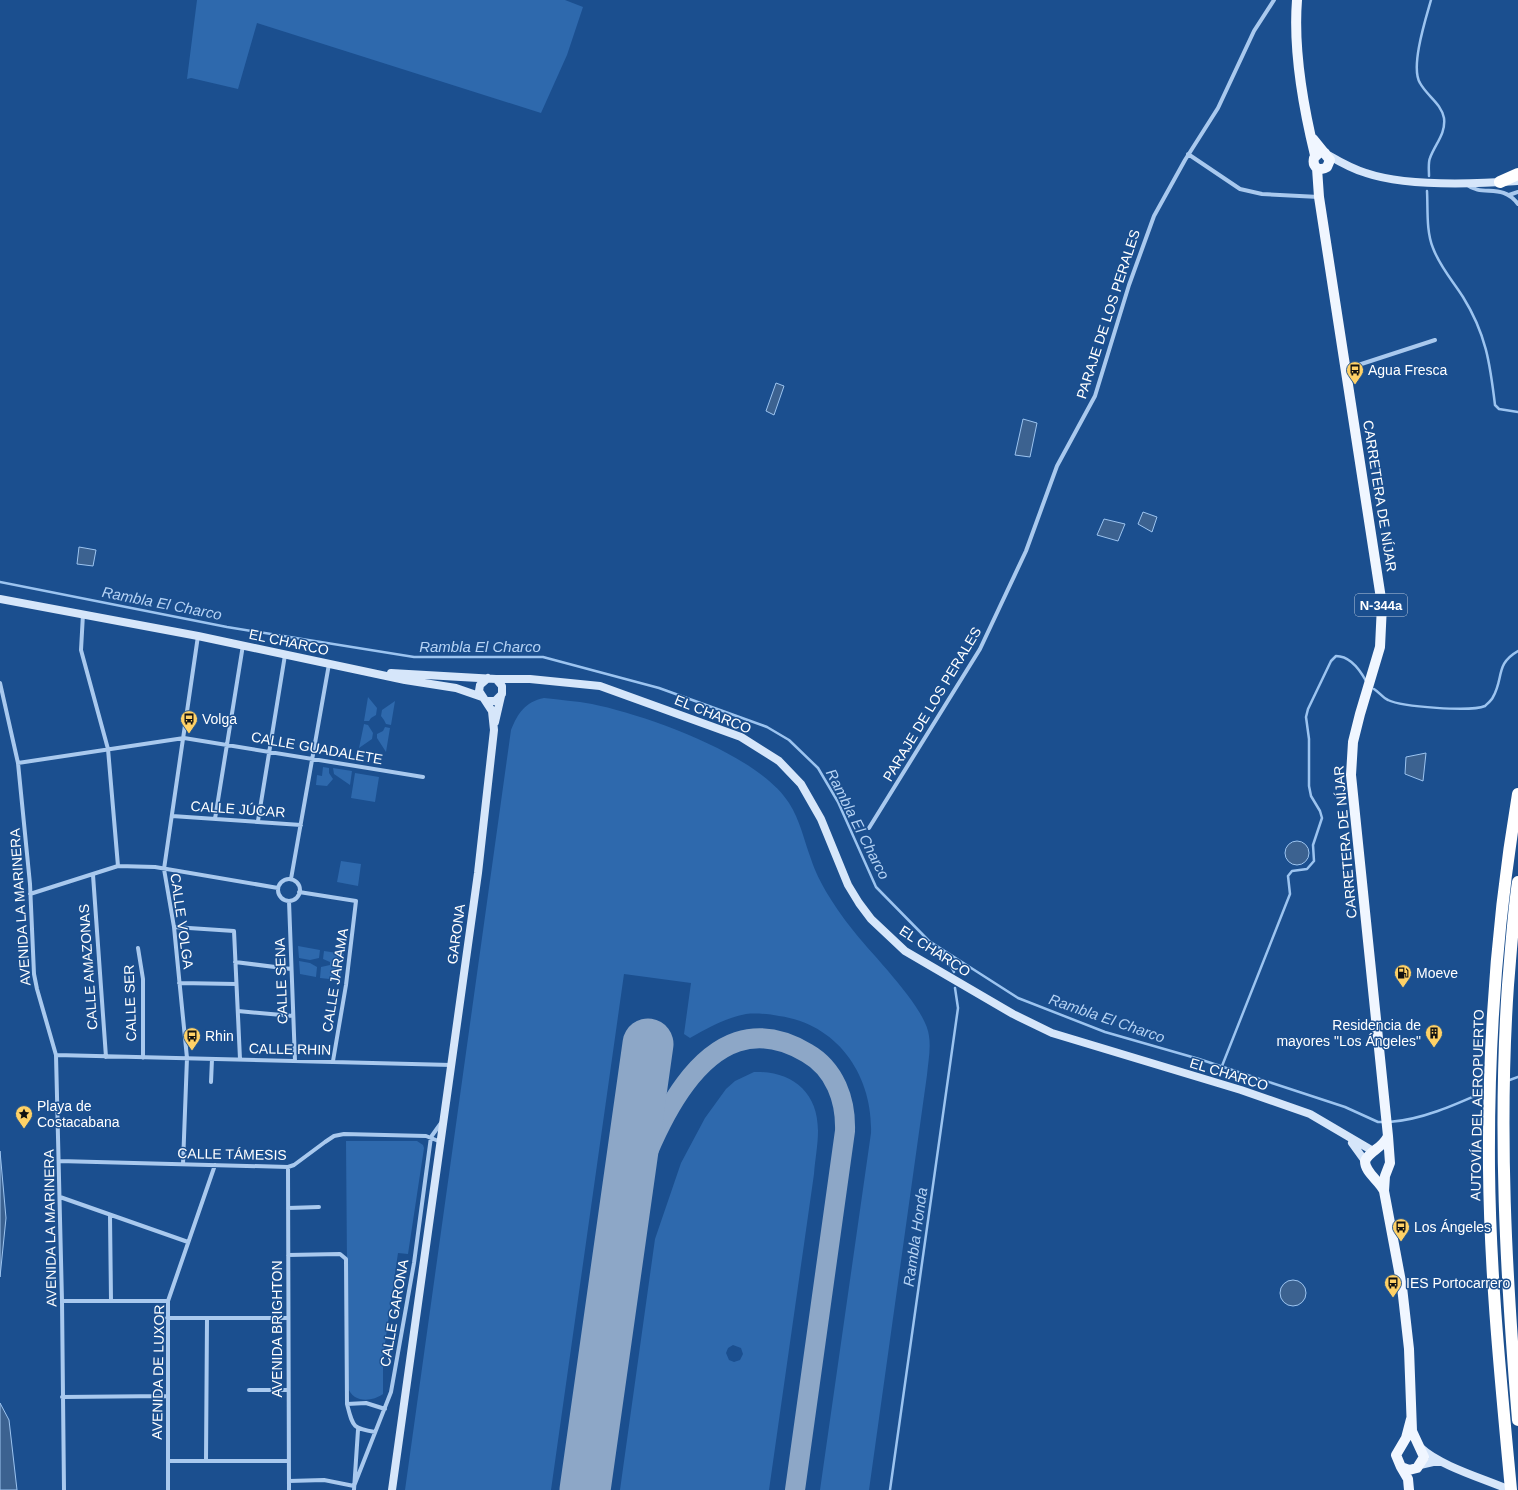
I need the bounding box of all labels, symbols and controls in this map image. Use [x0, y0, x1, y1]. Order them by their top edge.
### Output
street label: PARAJE DE LOS PERALES [1073, 227, 1143, 401]
bus stop icon: Agua Fresca [1345, 360, 1365, 385]
place label: Agua Fresca [1368, 362, 1448, 378]
street label: CARRETERA DE NÍJAR [1360, 419, 1400, 573]
water label: Rambla El Charco [101, 583, 223, 623]
road number: N-344a [1355, 594, 1407, 616]
street label: PARAJE DE LOS PERALES [880, 624, 984, 784]
street label: EL CHARCO [248, 626, 330, 658]
water label: Rambla El Charco [419, 638, 541, 655]
street label: EL CHARCO [672, 691, 754, 737]
bus stop icon: Volga [179, 709, 199, 734]
place label: Volga [202, 711, 237, 727]
street label: CALLE GUADALETE [250, 729, 384, 767]
street label: CARRETERA DE NÍJAR [1330, 765, 1360, 919]
water label: Rambla El Charco [823, 766, 893, 882]
street label: CALLE JÚCAR [190, 798, 286, 820]
street label: AVENIDA LA MARINERA [6, 827, 33, 986]
street label: CALLE VOLGA [167, 872, 197, 971]
street label: GARONA [444, 902, 468, 965]
street label: CALLE AMAZONAS [76, 904, 100, 1030]
street label: EL CHARCO [897, 922, 973, 980]
street label: CALLE JARAMA [319, 926, 351, 1033]
street label: CALLE SENA [271, 937, 291, 1024]
fuel station icon: Moeve [1393, 963, 1413, 988]
street label: CALLE SER [121, 964, 139, 1042]
place label: Moeve [1416, 965, 1458, 981]
water label: Rambla El Charco [1047, 990, 1167, 1046]
street label: AUTOVÍA DEL AEROPUERTO [1467, 1009, 1487, 1201]
place label: Residencia de mayores "Los Ángeles" [1276, 1017, 1421, 1049]
building icon: Residencia de mayores "Los Ángeles" [1424, 1023, 1444, 1048]
bus stop icon: Rhin [182, 1026, 202, 1051]
place label: Rhin [205, 1028, 234, 1044]
street label: CALLE RHIN [249, 1040, 331, 1058]
street label: EL CHARCO [1188, 1054, 1270, 1094]
place label: Playa de Costacabana [37, 1098, 120, 1130]
place icon: Playa de Costacabana [14, 1104, 34, 1129]
street label: CALLE TÁMESIS [177, 1145, 287, 1163]
street label: AVENIDA LA MARINERA [41, 1148, 59, 1307]
water label: Rambla Honda [900, 1186, 930, 1288]
bus stop icon: Los Ángeles [1391, 1217, 1411, 1242]
place label: Los Ángeles [1414, 1219, 1491, 1235]
street label: CALLE GARONA [377, 1257, 411, 1368]
street label: AVENIDA BRIGHTON [269, 1260, 285, 1398]
bus stop icon: IES Portocarrero [1383, 1273, 1403, 1298]
place label: IES Portocarrero [1406, 1275, 1510, 1291]
street label: AVENIDA DE LUXOR [149, 1304, 167, 1440]

